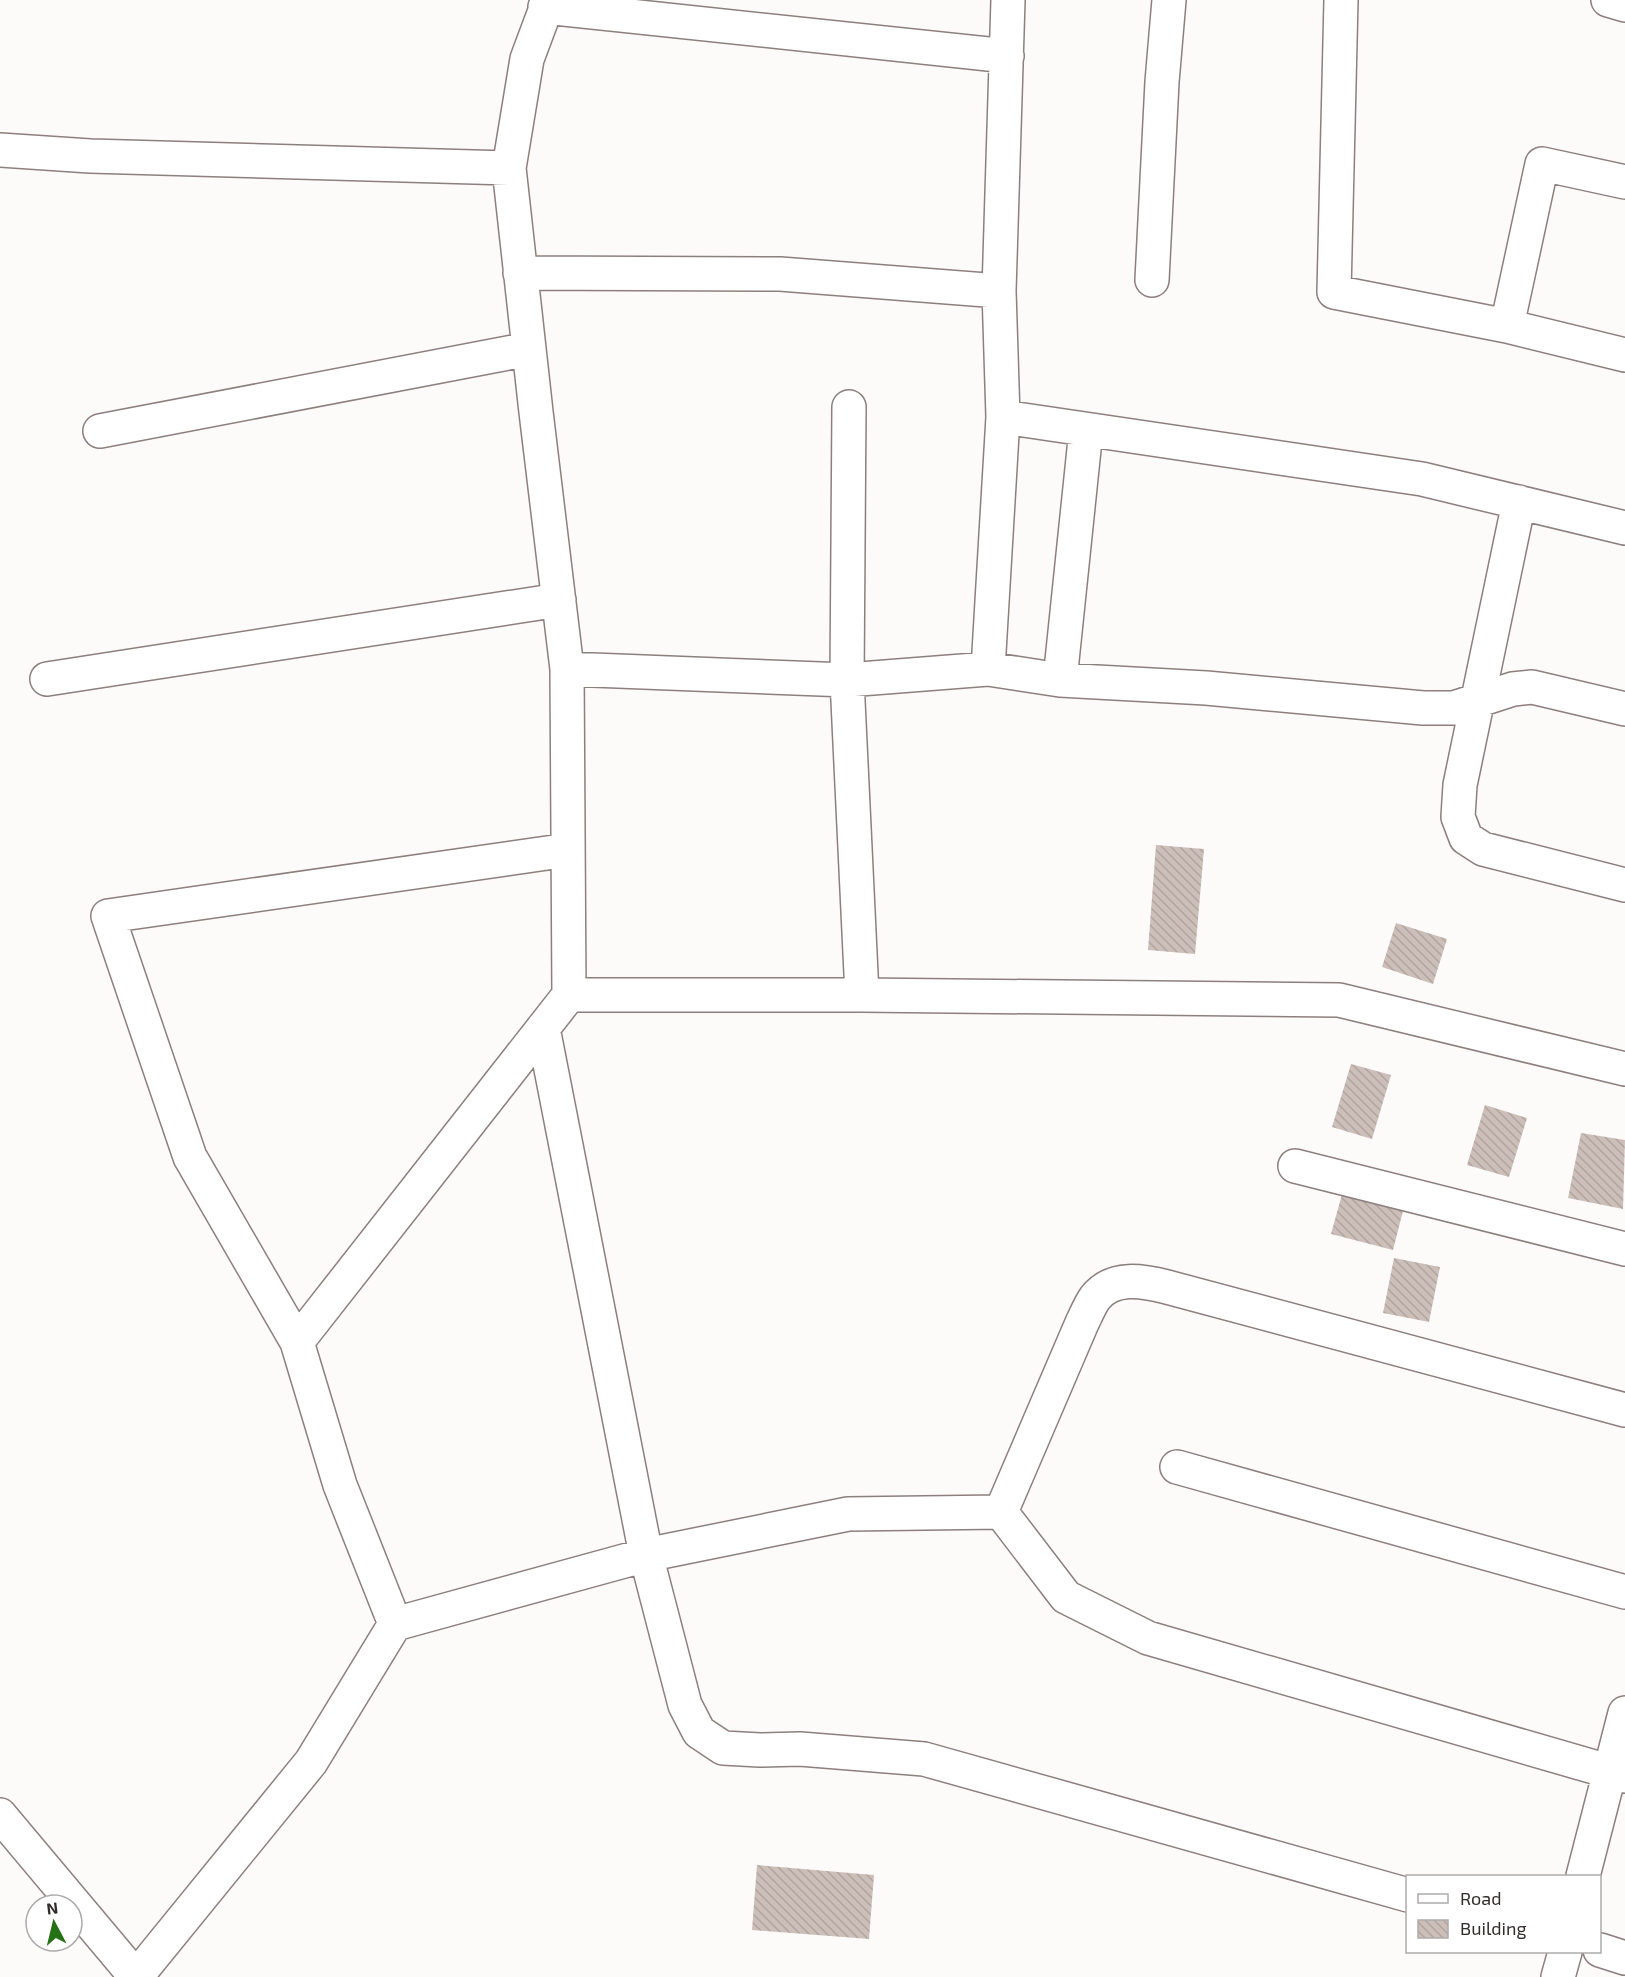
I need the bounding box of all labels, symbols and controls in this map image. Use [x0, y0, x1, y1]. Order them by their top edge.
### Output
legend [1406, 1875, 1601, 1953]
text: Road [1460, 1887, 1501, 1909]
north arrow [24, 1893, 84, 1953]
text: N [45, 1897, 59, 1918]
text: Building [1460, 1917, 1527, 1939]

